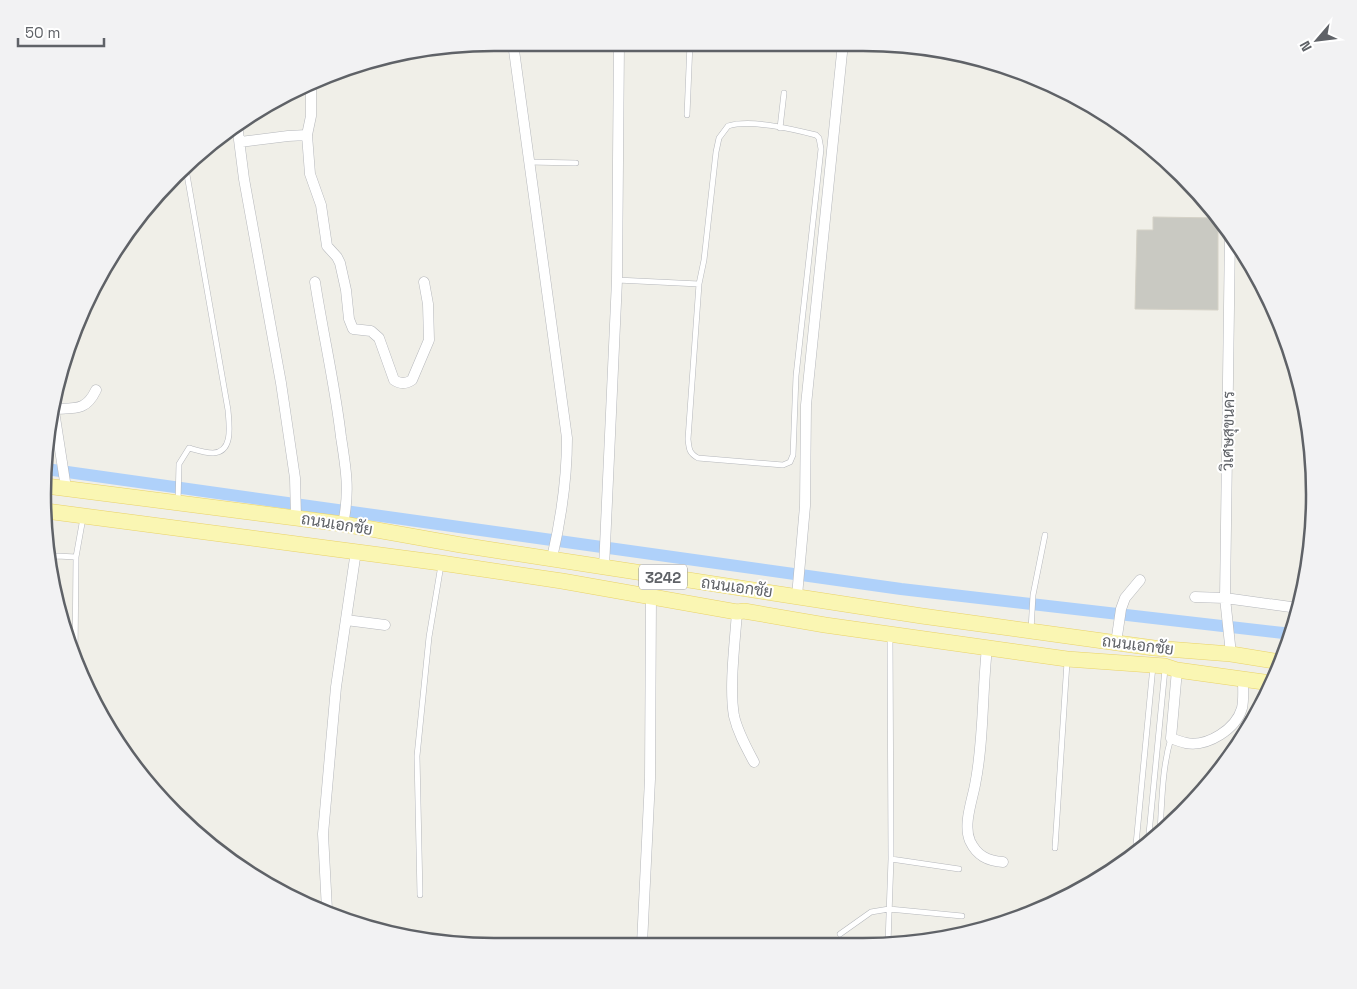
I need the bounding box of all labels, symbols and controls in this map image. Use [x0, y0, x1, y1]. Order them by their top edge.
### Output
scale bar [18, 15, 104, 47]
north arrow [1292, 15, 1342, 65]
text: 50 m [25, 23, 60, 42]
text: N [1295, 38, 1316, 54]
street label: วิเศษสุขนคร [1217, 391, 1240, 472]
street label: ถนนเอกชัย [300, 508, 374, 540]
road number: 3242 [639, 564, 687, 590]
street label: ถนนเอกชัย [700, 572, 774, 602]
street label: ถนนเอกชัย [1101, 630, 1175, 660]

